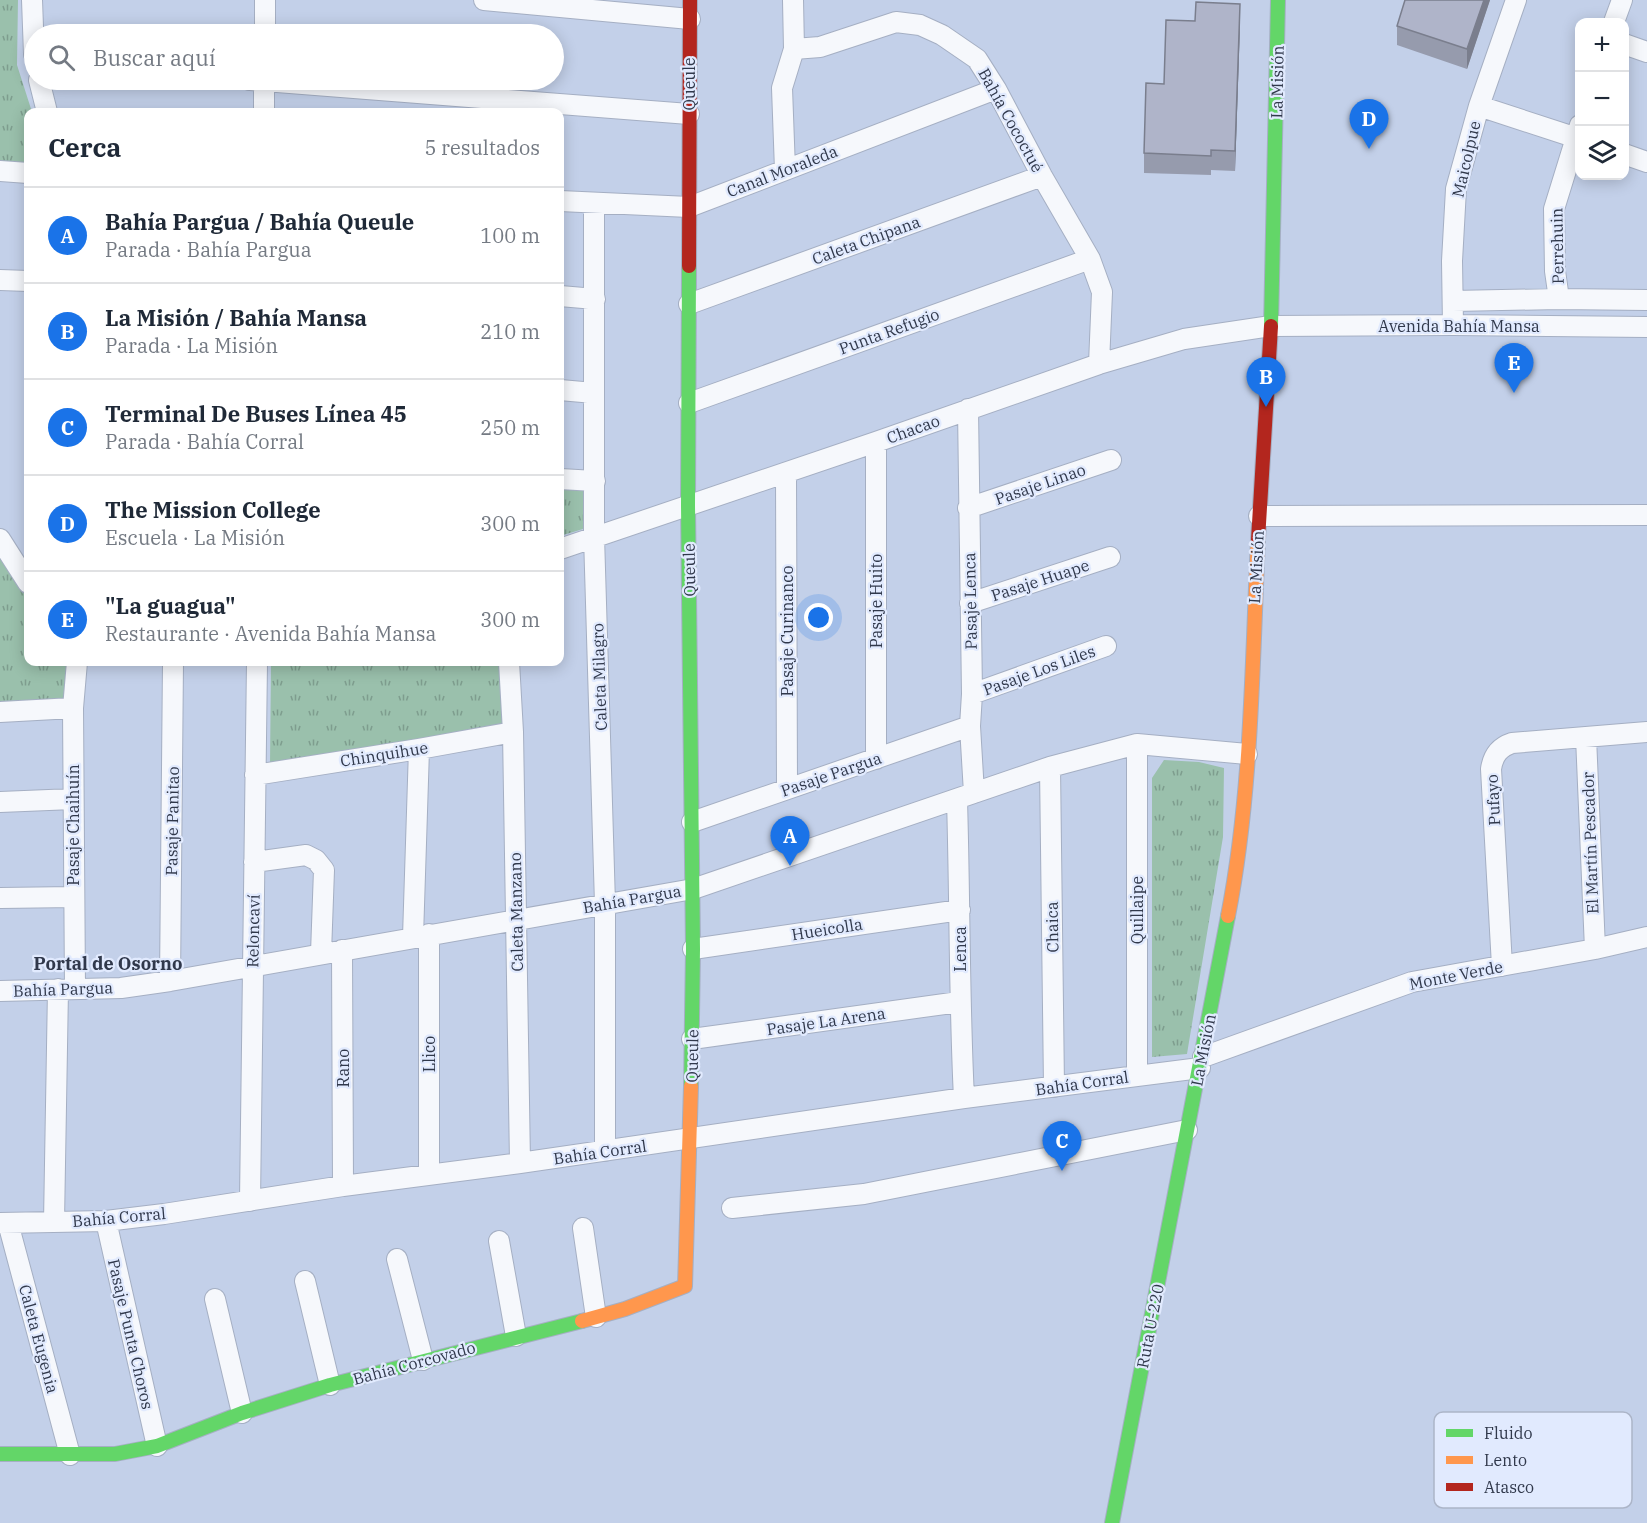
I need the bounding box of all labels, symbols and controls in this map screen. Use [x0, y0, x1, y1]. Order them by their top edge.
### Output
map controls [1575, 18, 1629, 180]
button: + [1575, 18, 1629, 72]
search box [24, 24, 564, 90]
icon: search [45, 41, 78, 74]
text: Buscar aquí [93, 43, 216, 72]
street label: La Misión [1266, 45, 1288, 119]
street label: Queule [679, 57, 699, 111]
street label: Bahía Cococtué [974, 64, 1048, 176]
button: − [1575, 72, 1629, 126]
pin: D [1350, 100, 1388, 149]
street label: Maicolpue [1447, 119, 1485, 199]
button: layers [1575, 126, 1629, 180]
text: Cerca [48, 130, 121, 164]
text: 5 resultados [424, 134, 540, 161]
street label: Canal Moraleda [724, 141, 841, 201]
text: Bahía Pargua / Bahía Queule [105, 207, 414, 236]
street label: Perrehuin [1546, 208, 1568, 284]
street label: Caleta Chipana [809, 211, 923, 269]
text: A [61, 222, 74, 249]
text: 100 m [480, 222, 540, 249]
text: Parada · Bahía Pargua [105, 236, 312, 263]
text: La Misión / Bahía Mansa [105, 303, 367, 332]
street label: Punta Refugio [836, 304, 942, 358]
street label: Avenida Bahía Mansa [1378, 316, 1540, 336]
text: B [60, 318, 75, 345]
text: 210 m [480, 318, 540, 345]
text: Parada · La Misión [105, 332, 278, 359]
pin: E [1494, 344, 1534, 393]
pin: B [1246, 358, 1286, 407]
text: Terminal De Buses Línea 45 [105, 399, 407, 428]
street label: Chacao [884, 410, 942, 448]
text: C [61, 414, 74, 441]
text: 250 m [480, 414, 540, 441]
text: Parada · Bahía Corral [105, 428, 304, 455]
street label: Pasaje Linao [992, 459, 1088, 509]
text: The Mission College [105, 495, 321, 524]
text: D [60, 510, 75, 537]
text: 300 m [480, 510, 540, 537]
text: Escuela · La Misión [105, 524, 285, 551]
street label: La Misión [1244, 530, 1268, 604]
street label: Queule [679, 543, 699, 597]
street label: Pasaje Lenca [959, 552, 981, 650]
street label: Pasaje Huito [866, 554, 886, 648]
street label: Pasaje Huape [988, 555, 1092, 605]
street label: Pasaje Curinanco [777, 566, 797, 696]
text: "La guagua" [105, 591, 236, 620]
your location [804, 603, 833, 632]
text: E [61, 606, 74, 633]
text: 300 m [480, 606, 540, 633]
text: Restaurante · Avenida Bahía Mansa [105, 620, 437, 647]
street label: Caleta Milagro [587, 623, 611, 731]
street label: Pasaje Los Liles [980, 640, 1098, 700]
street label: Chinquihue [339, 737, 429, 771]
street label: Pasaje Pargua [778, 747, 884, 801]
street label: Pasaje Chaihuín [63, 764, 83, 886]
street label: Pasaje Panitao [161, 766, 183, 876]
street label: El Martín Pescador [1578, 772, 1602, 914]
street label: Pufayo [1482, 774, 1504, 826]
pin: A [770, 816, 810, 866]
street label: Caleta Manzano [505, 852, 527, 972]
street label: Quillaipe [1127, 876, 1147, 944]
street label: Bahía Pargua [581, 880, 683, 918]
street label: Reloncaví [242, 894, 264, 968]
street label: Chaica [1042, 901, 1062, 953]
street label: Hueicolla [790, 913, 864, 944]
street label: Lenca [950, 926, 970, 972]
district label: Portal de Osorno [34, 952, 182, 975]
street label: Monte Verde [1408, 956, 1504, 994]
street label: Bahía Pargua [13, 977, 114, 1001]
street label: Pasaje La Arena [765, 1003, 887, 1039]
street label: La Misión [1186, 1012, 1220, 1088]
street label: Queule [682, 1029, 702, 1083]
street label: Llico [419, 1036, 439, 1072]
street label: Rano [333, 1049, 353, 1087]
street label: Bahía Corral [1034, 1067, 1130, 1099]
pin: C [1042, 1122, 1082, 1171]
street label: Bahía Corral [552, 1136, 648, 1168]
street label: Bahía Corral [71, 1203, 167, 1231]
street label: Pasaje Punta Choros [104, 1257, 158, 1411]
street label: Caleta Eugenia [15, 1282, 63, 1396]
street label: Ruta U-220 [1132, 1282, 1168, 1370]
street label: Bahía Corcovado [351, 1337, 477, 1389]
legend [1434, 1412, 1632, 1508]
text: Fluido [1484, 1423, 1533, 1443]
text: Lento [1484, 1450, 1527, 1470]
text: Atasco [1484, 1477, 1534, 1497]

